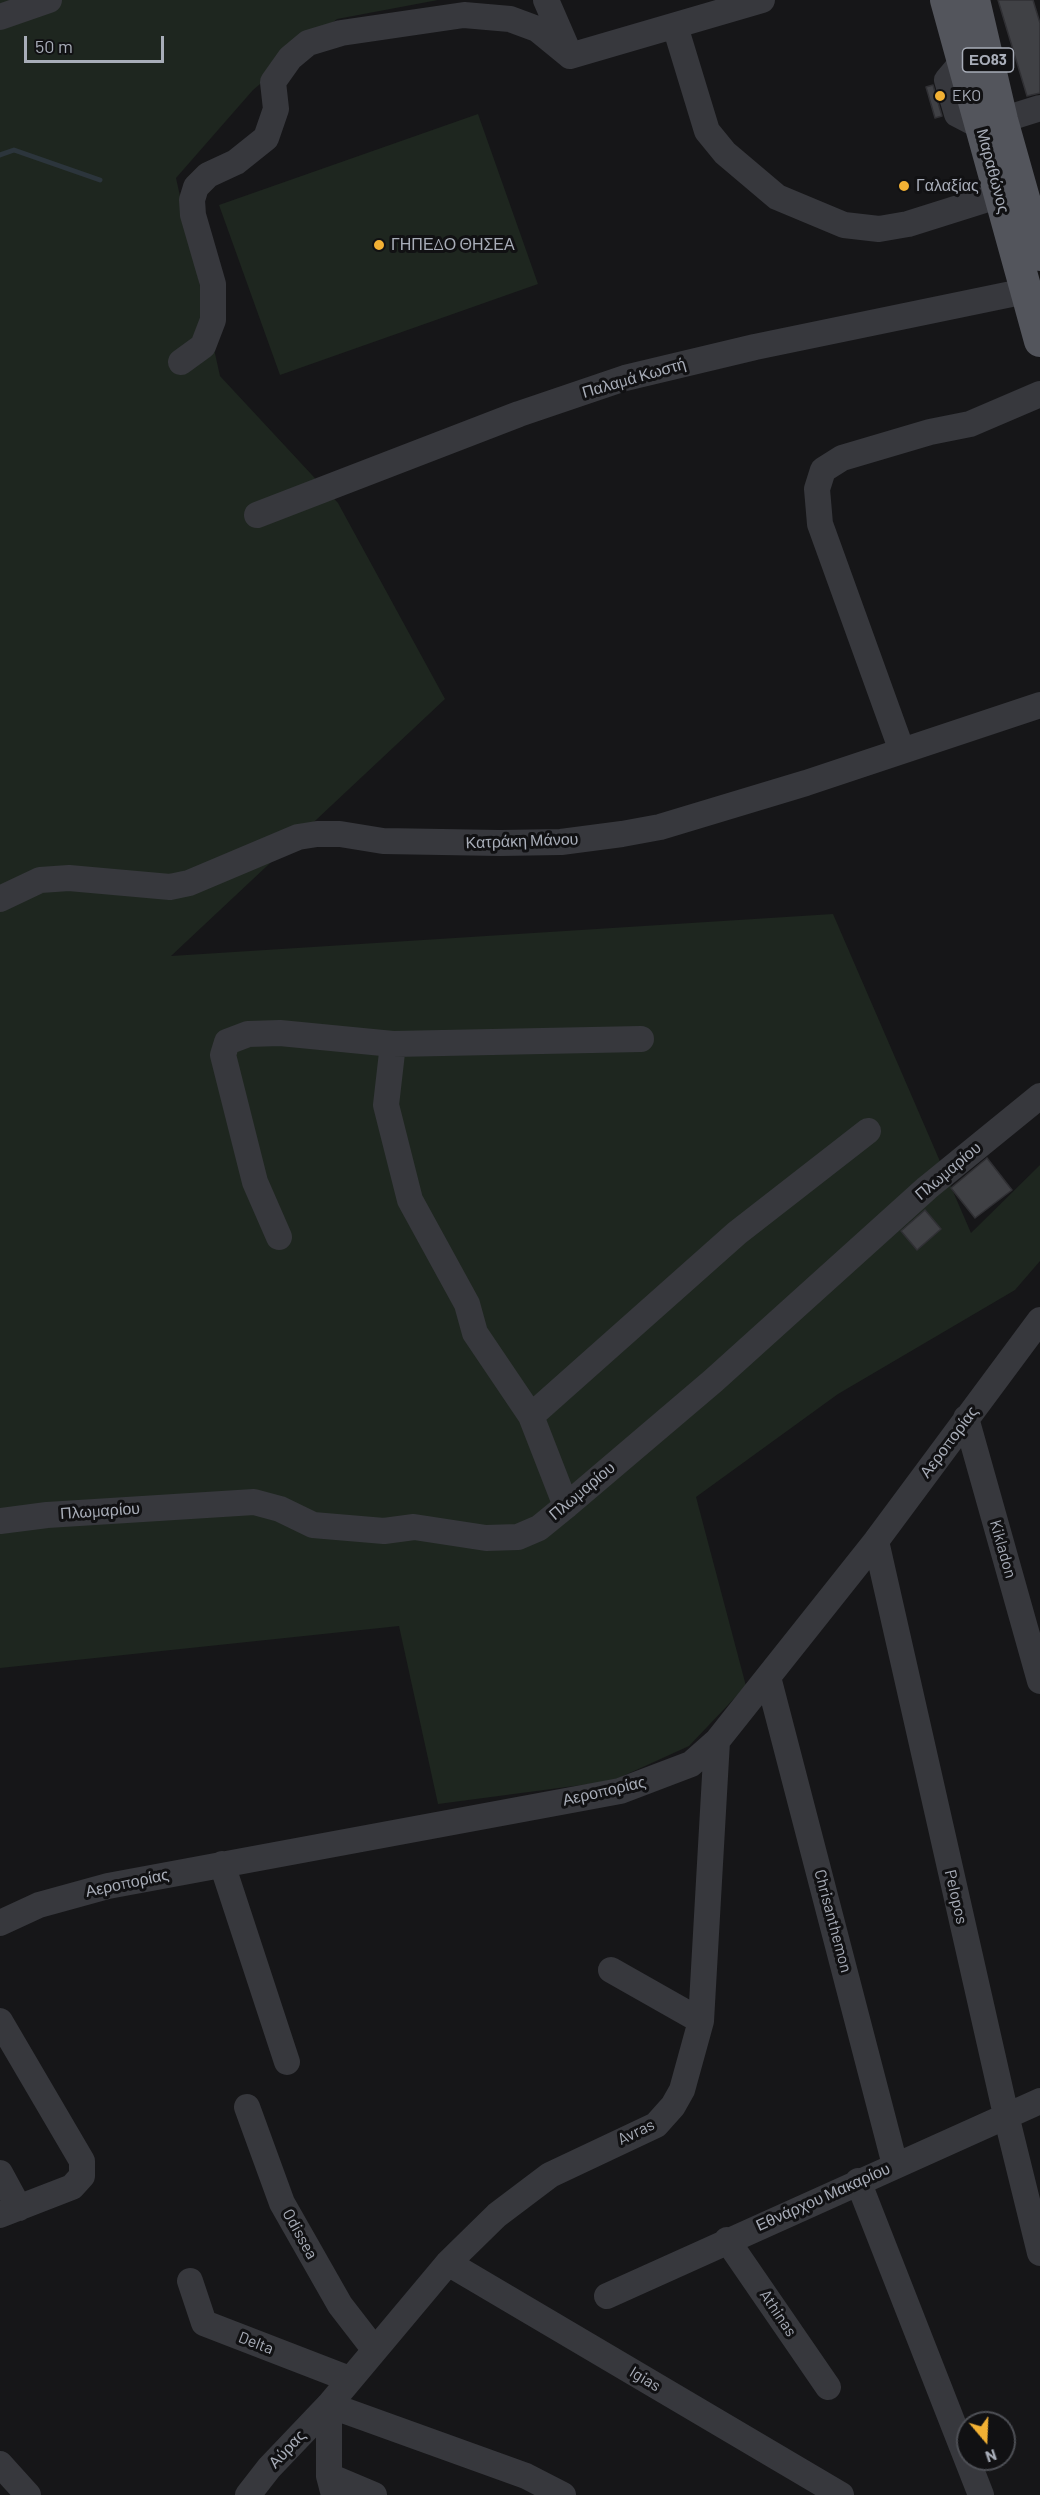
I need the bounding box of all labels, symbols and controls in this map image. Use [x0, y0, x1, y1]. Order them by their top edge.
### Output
scale bar [27, 24, 166, 62]
text: 50 m [35, 35, 73, 57]
road number: ΕΟ83 [962, 48, 1014, 72]
place label: EKO [952, 86, 981, 106]
marker: EKO [933, 89, 947, 103]
street label: Μαραθώνος [972, 127, 1014, 215]
place label: Γαλαξίας [916, 176, 979, 196]
marker: Γαλαξίας [897, 179, 911, 193]
place label: ΓΗΠΕΔΟ ΘΗΣΕΑ [391, 235, 515, 255]
marker: ΓΗΠΕΔΟ ΘΗΣΕΑ [372, 238, 386, 252]
street label: Παλαμά Κωστή [580, 354, 688, 402]
street label: Κατράκη Μάνου [465, 829, 579, 853]
street label: Πλωμαρίου [911, 1138, 985, 1204]
street label: Αεροπορίας [916, 1402, 982, 1482]
street label: Πλωμαρίου [545, 1458, 619, 1524]
street label: Πλωμαρίου [59, 1499, 141, 1523]
street label: Kikladon [986, 1518, 1020, 1580]
street label: Αεροπορίας [561, 1772, 647, 1810]
street label: Αεροπορίας [84, 1865, 170, 1901]
street label: Chrisanthemon [810, 1867, 856, 1975]
street label: Pelopos [940, 1868, 972, 1926]
street label: Avras [614, 2115, 658, 2149]
street label: Εθνάρχου Μακαρίου [753, 2159, 893, 2235]
street label: Odissea [278, 2206, 322, 2262]
street label: Athinas [755, 2286, 801, 2340]
street label: Delta [236, 2328, 276, 2358]
street label: Igias [626, 2362, 664, 2396]
north arrow [956, 2411, 1016, 2471]
street label: Αύρας [264, 2426, 310, 2472]
text: N [983, 2446, 1000, 2467]

